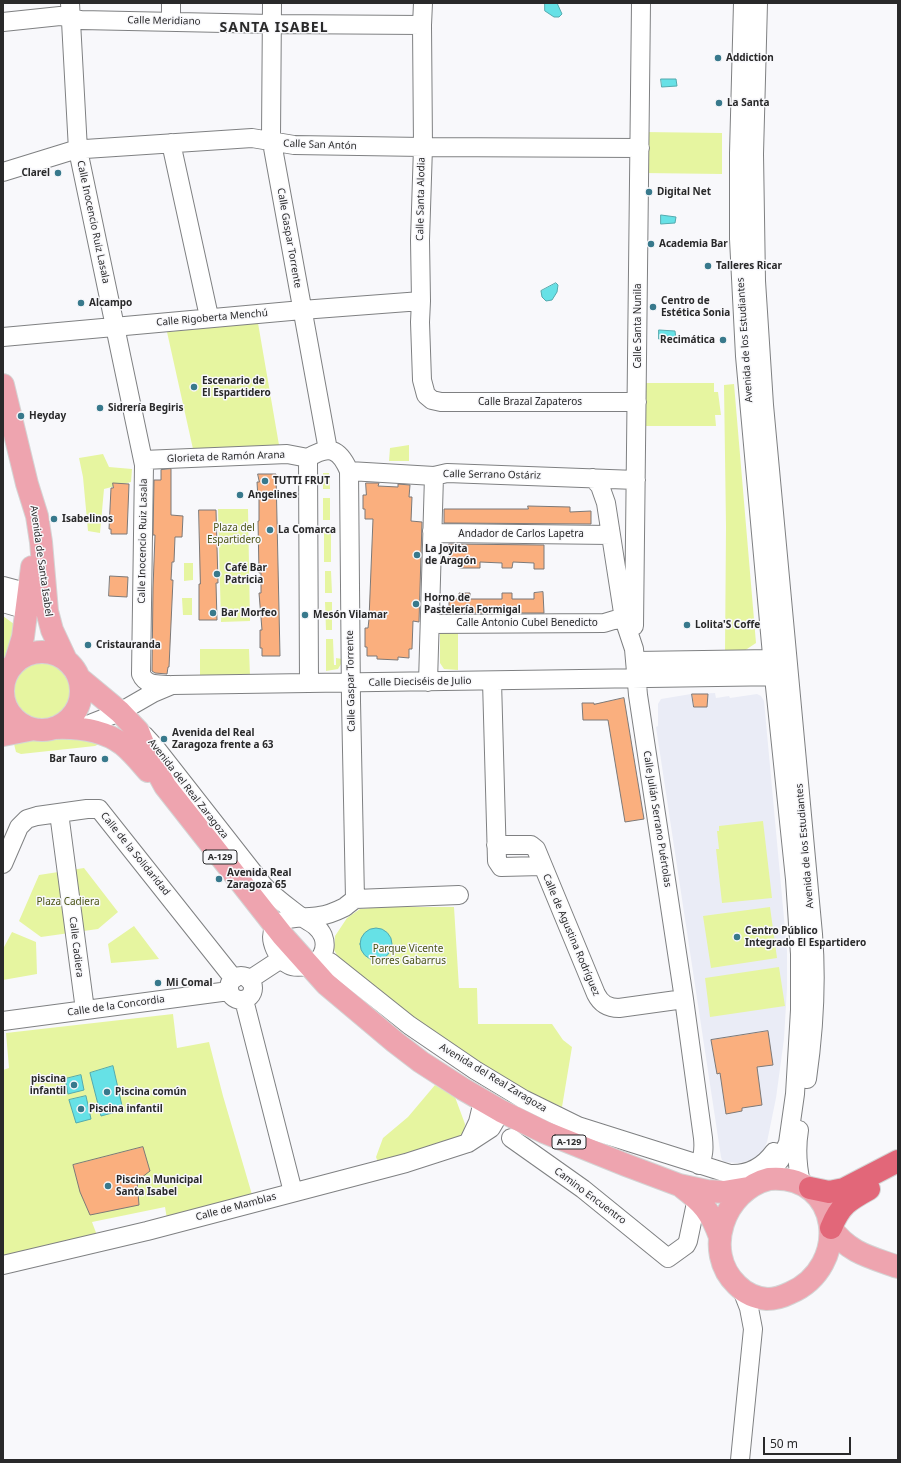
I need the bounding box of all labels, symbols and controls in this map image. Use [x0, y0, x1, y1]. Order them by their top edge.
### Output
street label: Calle Meridiano [127, 14, 201, 28]
district label: SANTA ISABEL [219, 20, 329, 36]
place label: Addiction [726, 52, 774, 64]
marker: Addiction [713, 53, 723, 63]
place label: La Santa [727, 97, 770, 109]
marker: La Santa [714, 98, 724, 108]
street label: Calle San Antón [283, 138, 357, 152]
street label: Calle Santa Alodia [414, 157, 428, 241]
street label: Calle Inocencio Ruiz Lasala [74, 159, 112, 285]
place label: Clarel [21, 167, 50, 179]
marker: Clarel [53, 168, 63, 178]
place label: Digital Net [657, 186, 711, 198]
street label: Calle Gaspar Torrente [274, 187, 304, 289]
marker: Digital Net [644, 187, 654, 197]
place label: Academia Bar [659, 238, 728, 250]
marker: Academia Bar [646, 239, 656, 249]
place label: Talleres Ricar [716, 260, 782, 272]
marker: Talleres Ricar [703, 261, 713, 271]
street label: Avenida de los Estudiantes [735, 277, 755, 403]
street label: Calle Santa Nunila [632, 283, 644, 369]
place label: Centro de Estética Sonia [661, 295, 730, 318]
place label: Alcampo [89, 297, 132, 309]
marker: Alcampo [76, 298, 86, 308]
marker: Centro de Estética Sonia [648, 302, 658, 312]
street label: Calle Rigoberta Menchú [156, 307, 268, 329]
place label: Recimática [660, 334, 715, 346]
marker: Recimática [718, 335, 728, 345]
place label: Escenario de El Espartidero [202, 375, 271, 398]
marker: Escenario de El Espartidero [189, 382, 199, 392]
street label: Calle Brazal Zapateros [478, 396, 582, 408]
place label: Sidrería Begiris [108, 402, 184, 414]
marker: Sidrería Begiris [95, 403, 105, 413]
place label: Heyday [29, 410, 66, 422]
marker: Heyday [16, 411, 26, 421]
street label: Glorieta de Ramón Arana [167, 449, 285, 465]
street label: Calle Serrano Ostáriz [443, 468, 541, 482]
place label: TUTTI FRUT [273, 475, 330, 487]
marker: TUTTI FRUT [260, 476, 270, 486]
street label: Calle Inocencio Ruiz Lasala [136, 478, 150, 604]
place label: Angelines [248, 489, 297, 501]
marker: Angelines [235, 490, 245, 500]
street label: Avenida de Santa Isabel [27, 505, 55, 617]
place label: Isabelinos [62, 513, 113, 525]
marker: Isabelinos [49, 514, 59, 524]
park label: Plaza del Espartidero [207, 522, 261, 546]
place label: La Comarca [278, 524, 336, 536]
marker: La Comarca [265, 525, 275, 535]
street label: Andador de Carlos Lapetra [458, 528, 584, 540]
place label: La Joyita de Aragón [425, 543, 476, 566]
marker: La Joyita de Aragón [412, 550, 422, 560]
place label: Café Bar Patricia [225, 562, 267, 586]
marker: Café Bar Patricia [212, 569, 222, 579]
place label: Horno de Pastelería Formigal [424, 592, 521, 616]
marker: Horno de Pastelería Formigal [411, 599, 421, 609]
place label: Bar Morfeo [221, 607, 277, 619]
marker: Bar Morfeo [208, 608, 218, 618]
place label: Mesón Vilamar [313, 609, 387, 621]
marker: Mesón Vilamar [300, 610, 310, 620]
street label: Calle Antonio Cubel Benedicto [456, 617, 598, 629]
place label: Lolita'S Coffe [695, 619, 760, 631]
marker: Lolita'S Coffe [682, 620, 692, 630]
street label: Calle Gaspar Torrente [344, 630, 358, 732]
place label: Cristauranda [96, 639, 161, 651]
marker: Cristauranda [83, 640, 93, 650]
street label: Calle Dieciséis de Julio [368, 675, 472, 689]
place label: Avenida del Real Zaragoza frente a 63 [172, 727, 274, 750]
marker: Avenida del Real Zaragoza frente a 63 [159, 734, 169, 744]
street label: Avenida del Real Zaragoza [145, 737, 231, 841]
street label: Calle Julián Serrano Puértolas [640, 750, 674, 888]
place label: Bar Tauro [49, 753, 97, 765]
marker: Bar Tauro [100, 754, 110, 764]
street label: Avenida de los Estudiantes [794, 783, 816, 909]
street label: Calle de la Solidaridad [98, 810, 172, 898]
road number: A-129 [203, 850, 237, 864]
place label: Avenida Real Zaragoza 65 [227, 867, 291, 890]
street label: Calle de Agustina Rodríguez [540, 872, 602, 998]
marker: Avenida Real Zaragoza 65 [214, 874, 224, 884]
park label: Plaza Cadiera [37, 896, 99, 908]
street label: Calle Cadiera [66, 916, 86, 978]
place label: Centro Público Integrado El Espartidero [745, 925, 866, 948]
marker: Centro Público Integrado El Espartidero [732, 932, 742, 942]
park label: Parque Vicente Torres Gabarrus [370, 943, 446, 966]
place label: Mi Comal [166, 977, 212, 989]
marker: Mi Comal [153, 978, 163, 988]
street label: Calle de la Concordia [67, 993, 165, 1019]
street label: Avenida del Real Zaragoza [437, 1041, 549, 1115]
place label: piscina infantil [30, 1073, 66, 1096]
marker: piscina infantil [69, 1080, 79, 1090]
place label: Piscina común [115, 1086, 187, 1098]
marker: Piscina común [102, 1087, 112, 1097]
place label: Piscina infantil [89, 1103, 163, 1115]
marker: Piscina infantil [76, 1104, 86, 1114]
road number: A-129 [552, 1135, 586, 1149]
street label: Camino Encuentro [552, 1165, 628, 1227]
place label: Piscina Municipal Santa Isabel [116, 1174, 202, 1198]
marker: Piscina Municipal Santa Isabel [103, 1181, 113, 1191]
street label: Calle de Mamblas [194, 1190, 278, 1224]
scale bar [765, 1429, 853, 1455]
text: 50 m [770, 1435, 798, 1452]

